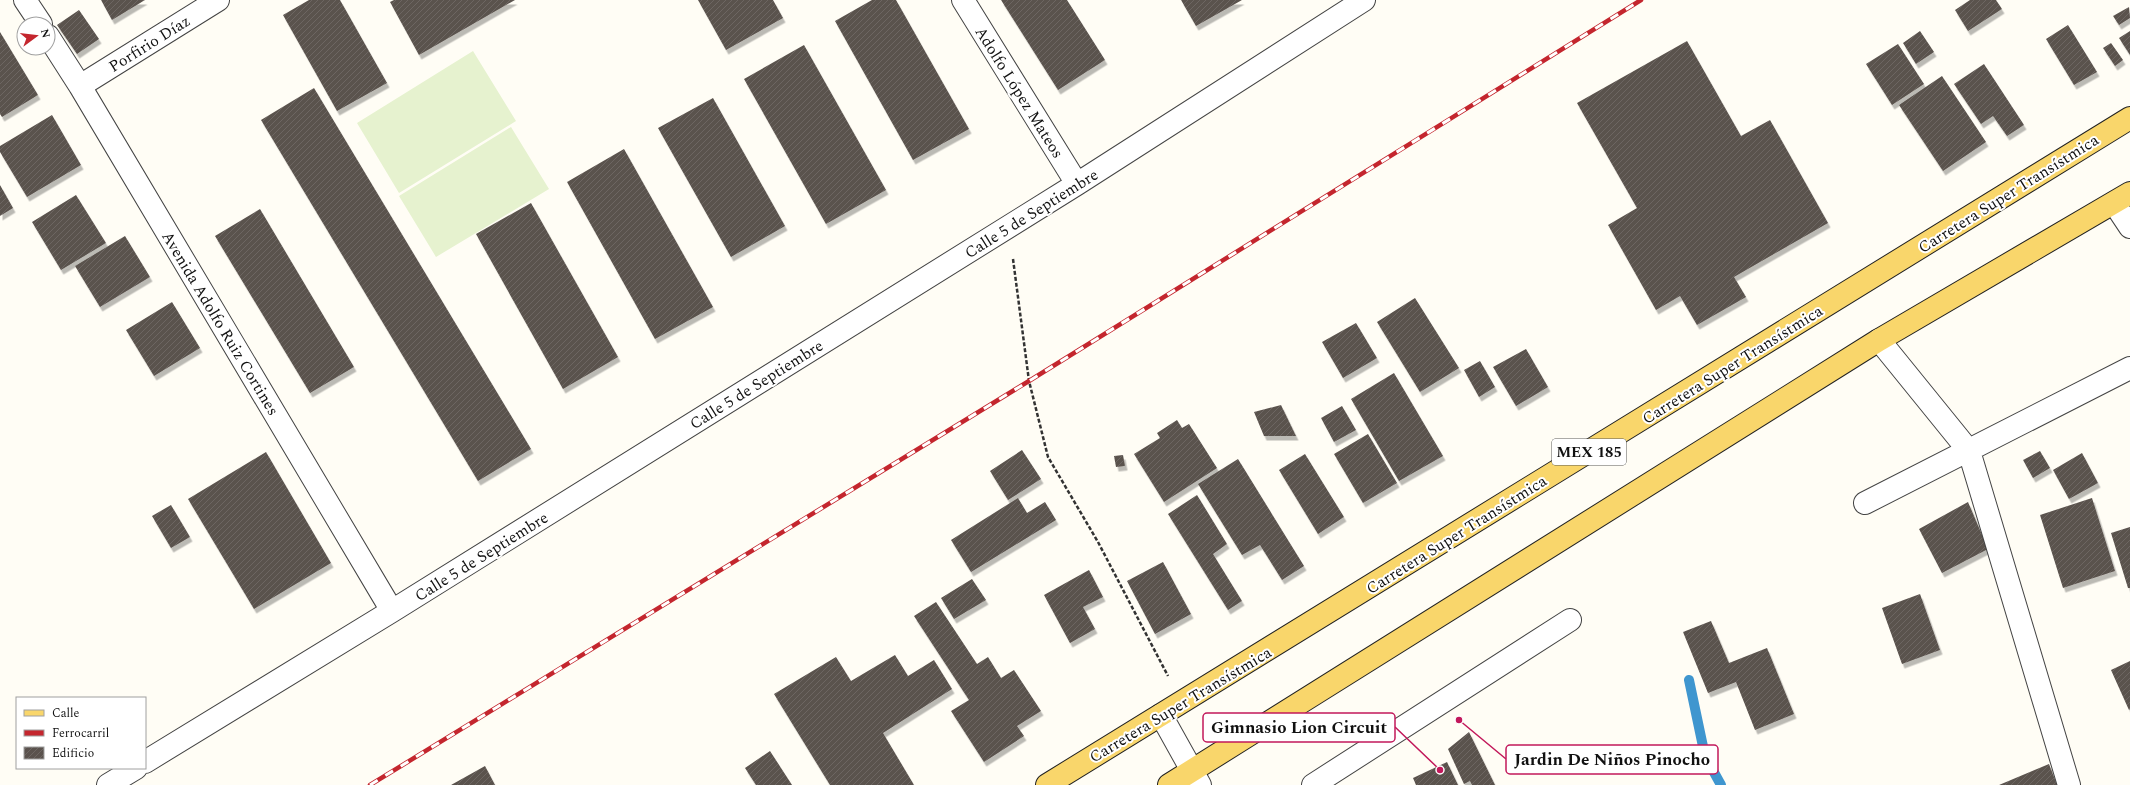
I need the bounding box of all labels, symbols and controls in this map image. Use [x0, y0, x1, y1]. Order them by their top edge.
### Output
street label: Porfirio Díaz [104, 9, 195, 78]
north arrow [16, 16, 56, 56]
street label: Adolfo López Mateos [969, 22, 1069, 163]
text: N [36, 27, 55, 40]
street label: Carretera Super Transístmica [1914, 128, 2104, 259]
street label: Calle 5 de Septiembre [960, 163, 1103, 265]
street label: Avenida Adolfo Ruiz Cortines [155, 227, 285, 420]
street label: Carretera Super Transístmica [1638, 299, 1828, 430]
street label: Calle 5 de Septiembre [685, 334, 828, 436]
road number: MEX 185 [1552, 439, 1626, 465]
street label: Carretera Super Transístmica [1362, 469, 1552, 600]
street label: Calle 5 de Septiembre [410, 506, 553, 608]
street label: Carretera Super Transístmica [1085, 641, 1276, 769]
legend [16, 697, 146, 769]
text: Calle [52, 704, 80, 723]
callout: Gimnasio Lion Circuit [1203, 713, 1395, 742]
text: Gimnasio Lion Circuit [1211, 715, 1387, 741]
text: Ferrocarril [52, 724, 109, 743]
text: Edificio [52, 744, 94, 763]
callout: Jardin De Niños Pinocho [1506, 745, 1718, 774]
text: Jardin De Niños Pinocho [1514, 747, 1710, 773]

